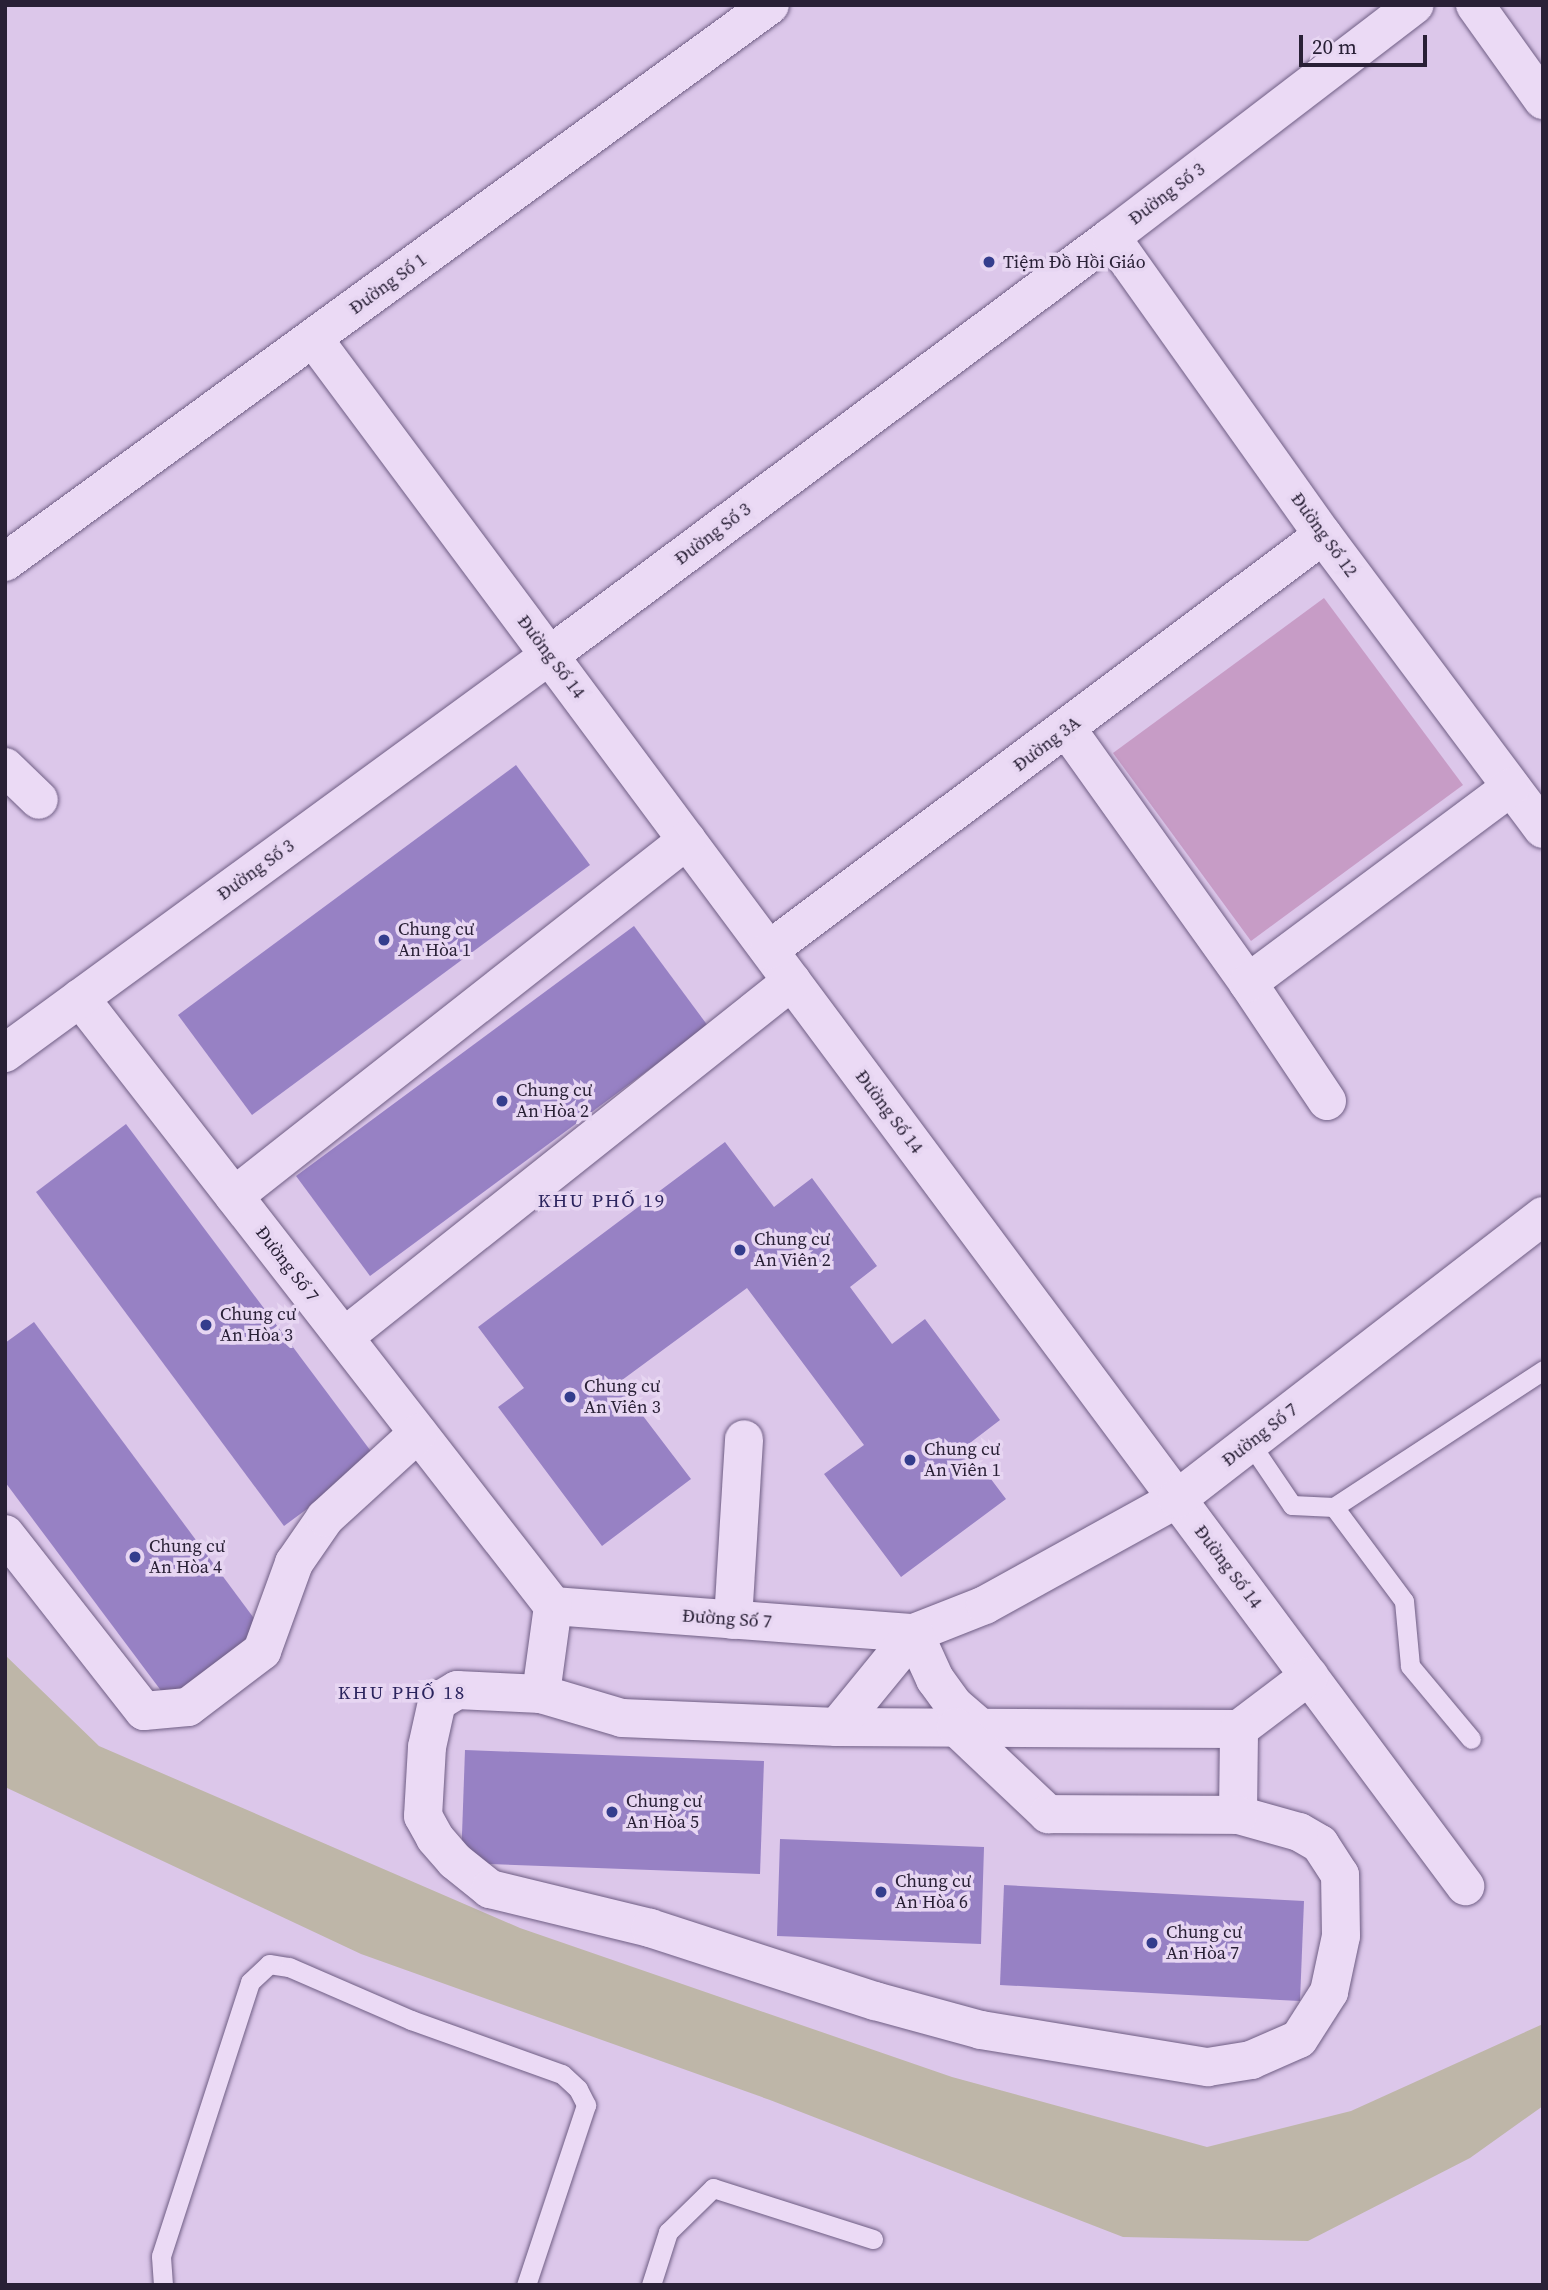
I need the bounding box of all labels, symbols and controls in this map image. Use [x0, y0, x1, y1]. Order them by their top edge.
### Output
scale bar [1303, 21, 1431, 65]
text: 20 m [1312, 32, 1357, 61]
street label: Đường Số 3 [1125, 158, 1209, 230]
street label: Đường Số 1 [345, 249, 431, 319]
place label: Tiệm Đồ Hồi Giáo [1003, 251, 1146, 273]
marker: Tiệm Đồ Hồi Giáo [981, 254, 997, 270]
street label: Đường Số 12 [1286, 489, 1362, 581]
street label: Đường Số 3 [671, 498, 755, 570]
street label: Đường Số 14 [513, 611, 589, 703]
street label: Đường 3A [1009, 712, 1085, 776]
street label: Đường Số 3 [213, 835, 299, 905]
place label: Chung cư An Hòa 1 [398, 919, 474, 962]
marker: Chung cư An Hòa 1 [376, 932, 392, 948]
street label: Đường Số 14 [851, 1066, 927, 1158]
place label: Chung cư An Hòa 2 [516, 1080, 592, 1122]
marker: Chung cư An Hòa 2 [494, 1093, 510, 1109]
district label: KHU PHỐ 19 [539, 1190, 665, 1212]
street label: Đường Số 7 [251, 1222, 323, 1306]
place label: Chung cư An Viên 2 [754, 1229, 831, 1272]
marker: Chung cư An Viên 2 [732, 1242, 748, 1258]
place label: Chung cư An Hòa 3 [220, 1304, 296, 1346]
marker: Chung cư An Hòa 3 [198, 1317, 214, 1333]
place label: Chung cư An Viên 3 [584, 1376, 661, 1418]
marker: Chung cư An Viên 3 [562, 1389, 578, 1405]
street label: Đường Số 7 [1218, 1399, 1302, 1471]
place label: Chung cư An Viên 1 [924, 1439, 1001, 1482]
marker: Chung cư An Viên 1 [902, 1452, 918, 1468]
street label: Đường Số 14 [1190, 1521, 1266, 1613]
place label: Chung cư An Hòa 4 [149, 1536, 225, 1578]
marker: Chung cư An Hòa 4 [127, 1549, 143, 1565]
street label: Đường Số 7 [681, 1605, 773, 1633]
district label: KHU PHỐ 18 [339, 1682, 465, 1704]
place label: Chung cư An Hòa 5 [626, 1791, 702, 1834]
marker: Chung cư An Hòa 5 [604, 1804, 620, 1820]
place label: Chung cư An Hòa 6 [895, 1871, 971, 1913]
marker: Chung cư An Hòa 6 [873, 1884, 889, 1900]
place label: Chung cư An Hòa 7 [1166, 1922, 1242, 1965]
marker: Chung cư An Hòa 7 [1144, 1935, 1160, 1951]

